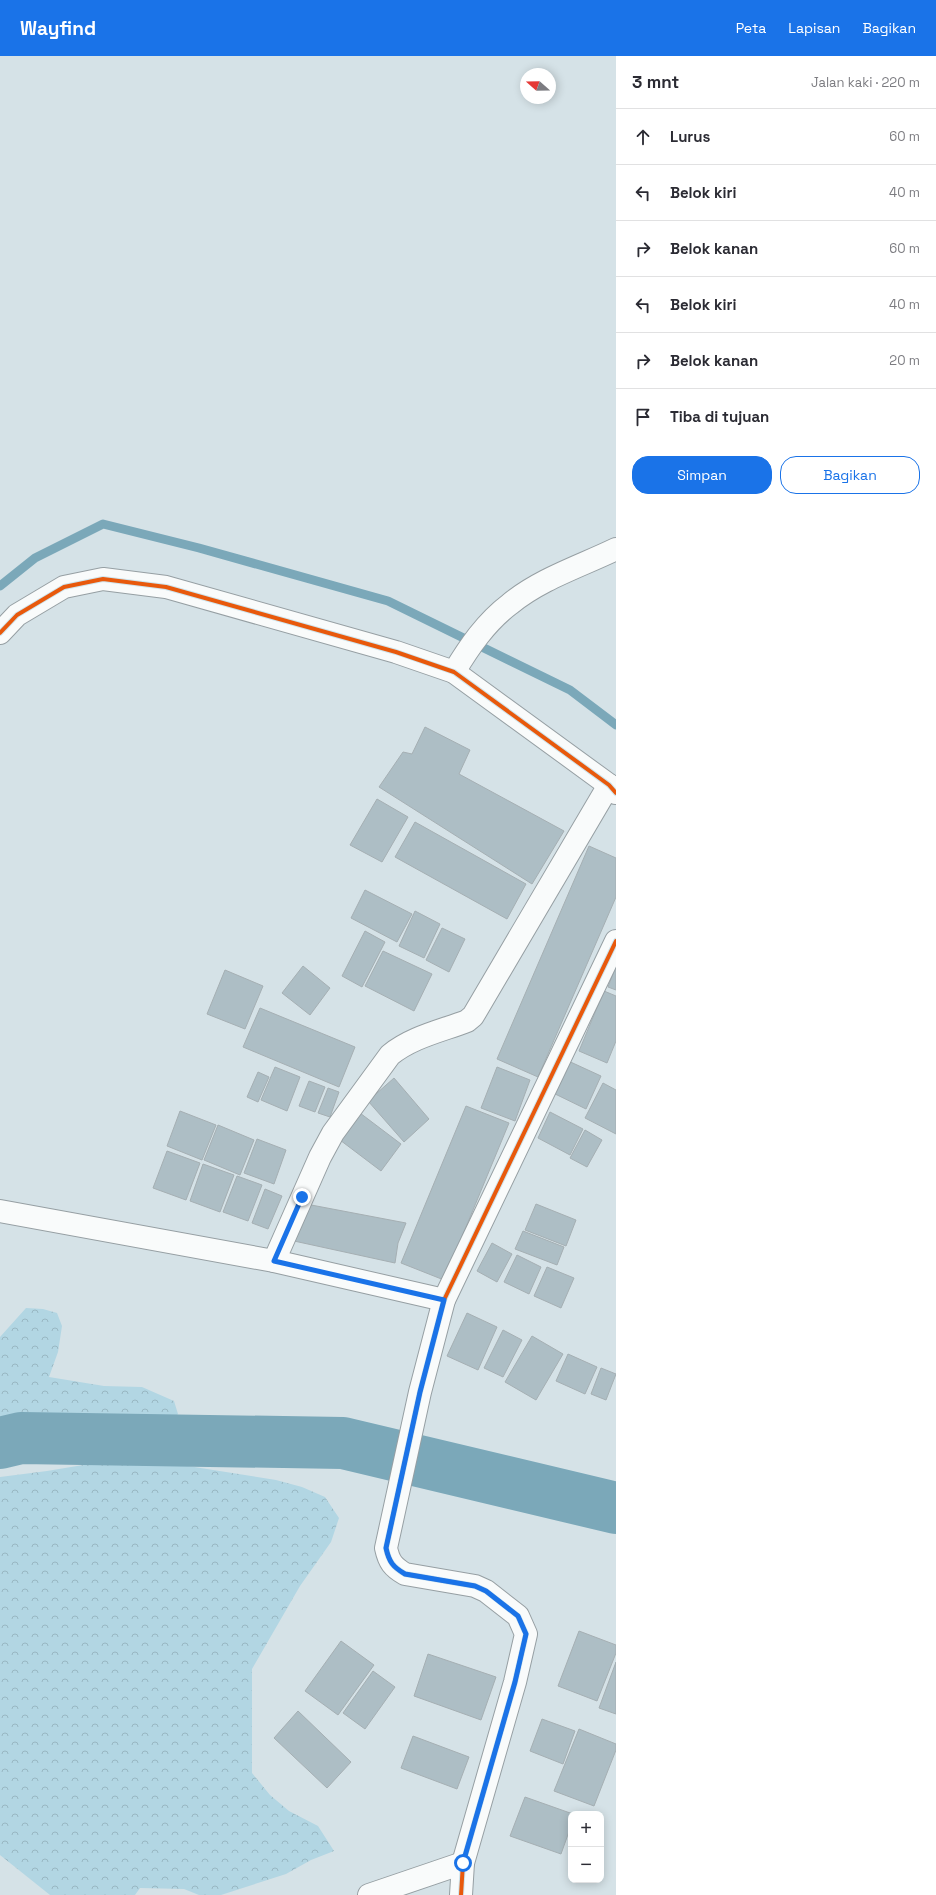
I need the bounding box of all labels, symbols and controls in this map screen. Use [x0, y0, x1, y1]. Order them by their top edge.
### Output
text: Wayfind [20, 16, 96, 41]
text: Peta [736, 19, 766, 37]
text: Lapisan [788, 19, 840, 37]
text: Bagikan [862, 19, 916, 37]
north arrow [520, 68, 556, 104]
text: 3 mnt [632, 71, 679, 93]
text: Jalan kaki · 220 m [811, 74, 920, 91]
icon: ahead [632, 126, 654, 148]
text: Lurus [670, 127, 710, 146]
text: 60 m [889, 128, 920, 145]
icon: left [632, 182, 654, 204]
text: Belok kiri [670, 183, 736, 202]
text: 40 m [889, 184, 920, 201]
icon: right [632, 238, 654, 260]
text: Belok kanan [670, 239, 758, 258]
text: 60 m [889, 240, 920, 257]
icon: left [632, 294, 654, 316]
text: Belok kiri [670, 295, 736, 314]
text: 40 m [889, 296, 920, 313]
icon: right [632, 350, 654, 372]
text: Belok kanan [670, 351, 758, 370]
text: 20 m [889, 352, 920, 369]
icon: arrive [632, 406, 654, 428]
text: Tiba di tujuan [670, 407, 769, 426]
button: Simpan [632, 456, 772, 494]
button: Bagikan [780, 456, 920, 494]
route end [293, 1188, 311, 1206]
map controls [568, 1811, 604, 1883]
button: + [568, 1811, 604, 1847]
button: − [568, 1847, 604, 1883]
route start [454, 1854, 472, 1872]

